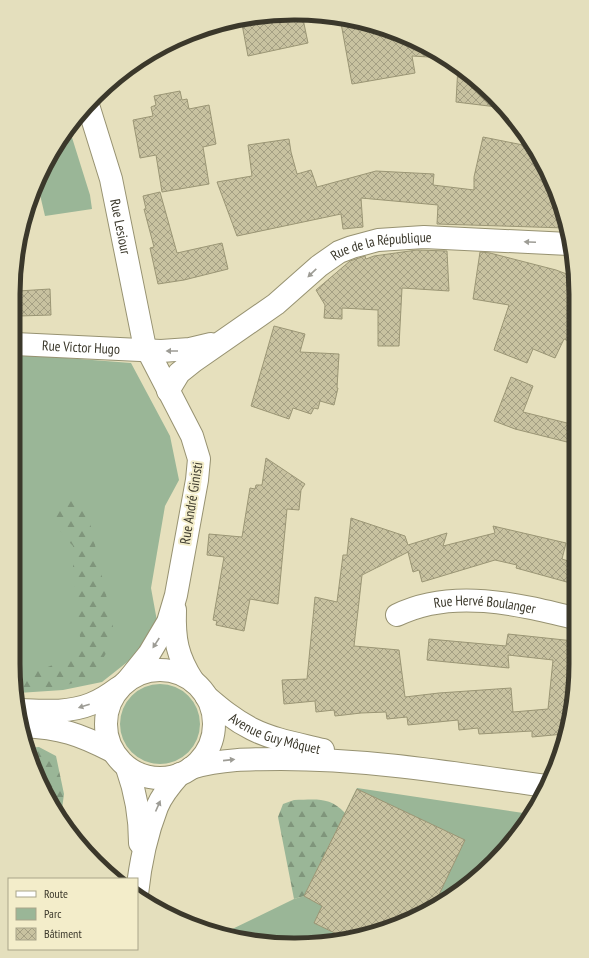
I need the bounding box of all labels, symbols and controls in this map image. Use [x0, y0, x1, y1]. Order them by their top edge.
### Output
street label: Rue Lesiour [106, 197, 135, 256]
street label: Rue de la République [327, 228, 432, 264]
one-way arrow [524, 238, 536, 245]
one-way arrow [307, 268, 316, 277]
street label: Rue Victor Hugo [41, 336, 120, 358]
one-way arrow [165, 348, 178, 354]
street label: Rue André Ginisti [176, 460, 206, 546]
street label: Rue Hervé Boulanger [432, 591, 537, 618]
one-way arrow [152, 638, 160, 649]
one-way arrow [77, 703, 89, 709]
street label: Avenue Guy Môquet [226, 709, 322, 758]
one-way arrow [223, 757, 235, 764]
one-way arrow [155, 801, 161, 812]
legend [8, 878, 138, 950]
text: Route [44, 886, 68, 901]
text: Parc [44, 906, 62, 921]
text: Bâtiment [44, 926, 82, 941]

